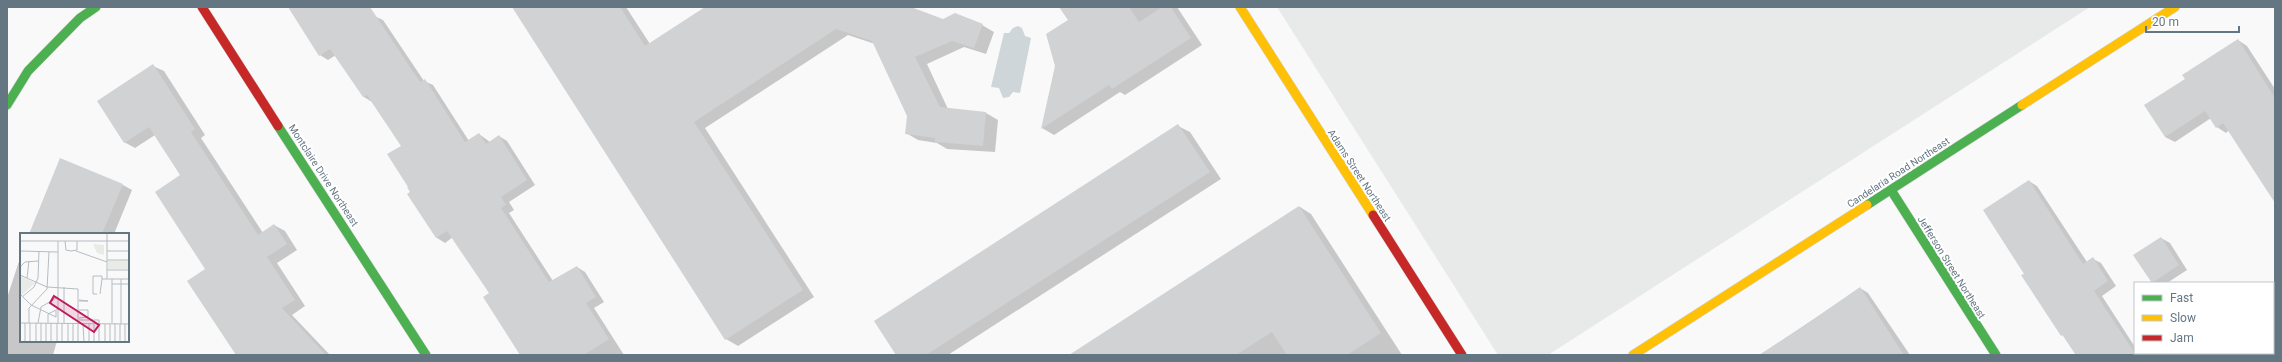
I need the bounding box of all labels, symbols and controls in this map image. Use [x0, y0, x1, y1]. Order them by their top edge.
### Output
scale bar [2146, 8, 2239, 34]
text: 20 m [2152, 15, 2179, 29]
street label: Montclaire Drive Northeast [287, 122, 361, 228]
street label: Adams Street Northeast [1326, 127, 1393, 223]
street label: Candelaria Road Northeast [1845, 135, 1952, 210]
street label: Jefferson Street Northeast [1916, 214, 1988, 320]
inset map [20, 233, 129, 342]
legend [2134, 282, 2274, 354]
text: Fast [2170, 291, 2193, 305]
text: Slow [2170, 311, 2196, 325]
text: Jam [2170, 331, 2194, 345]

